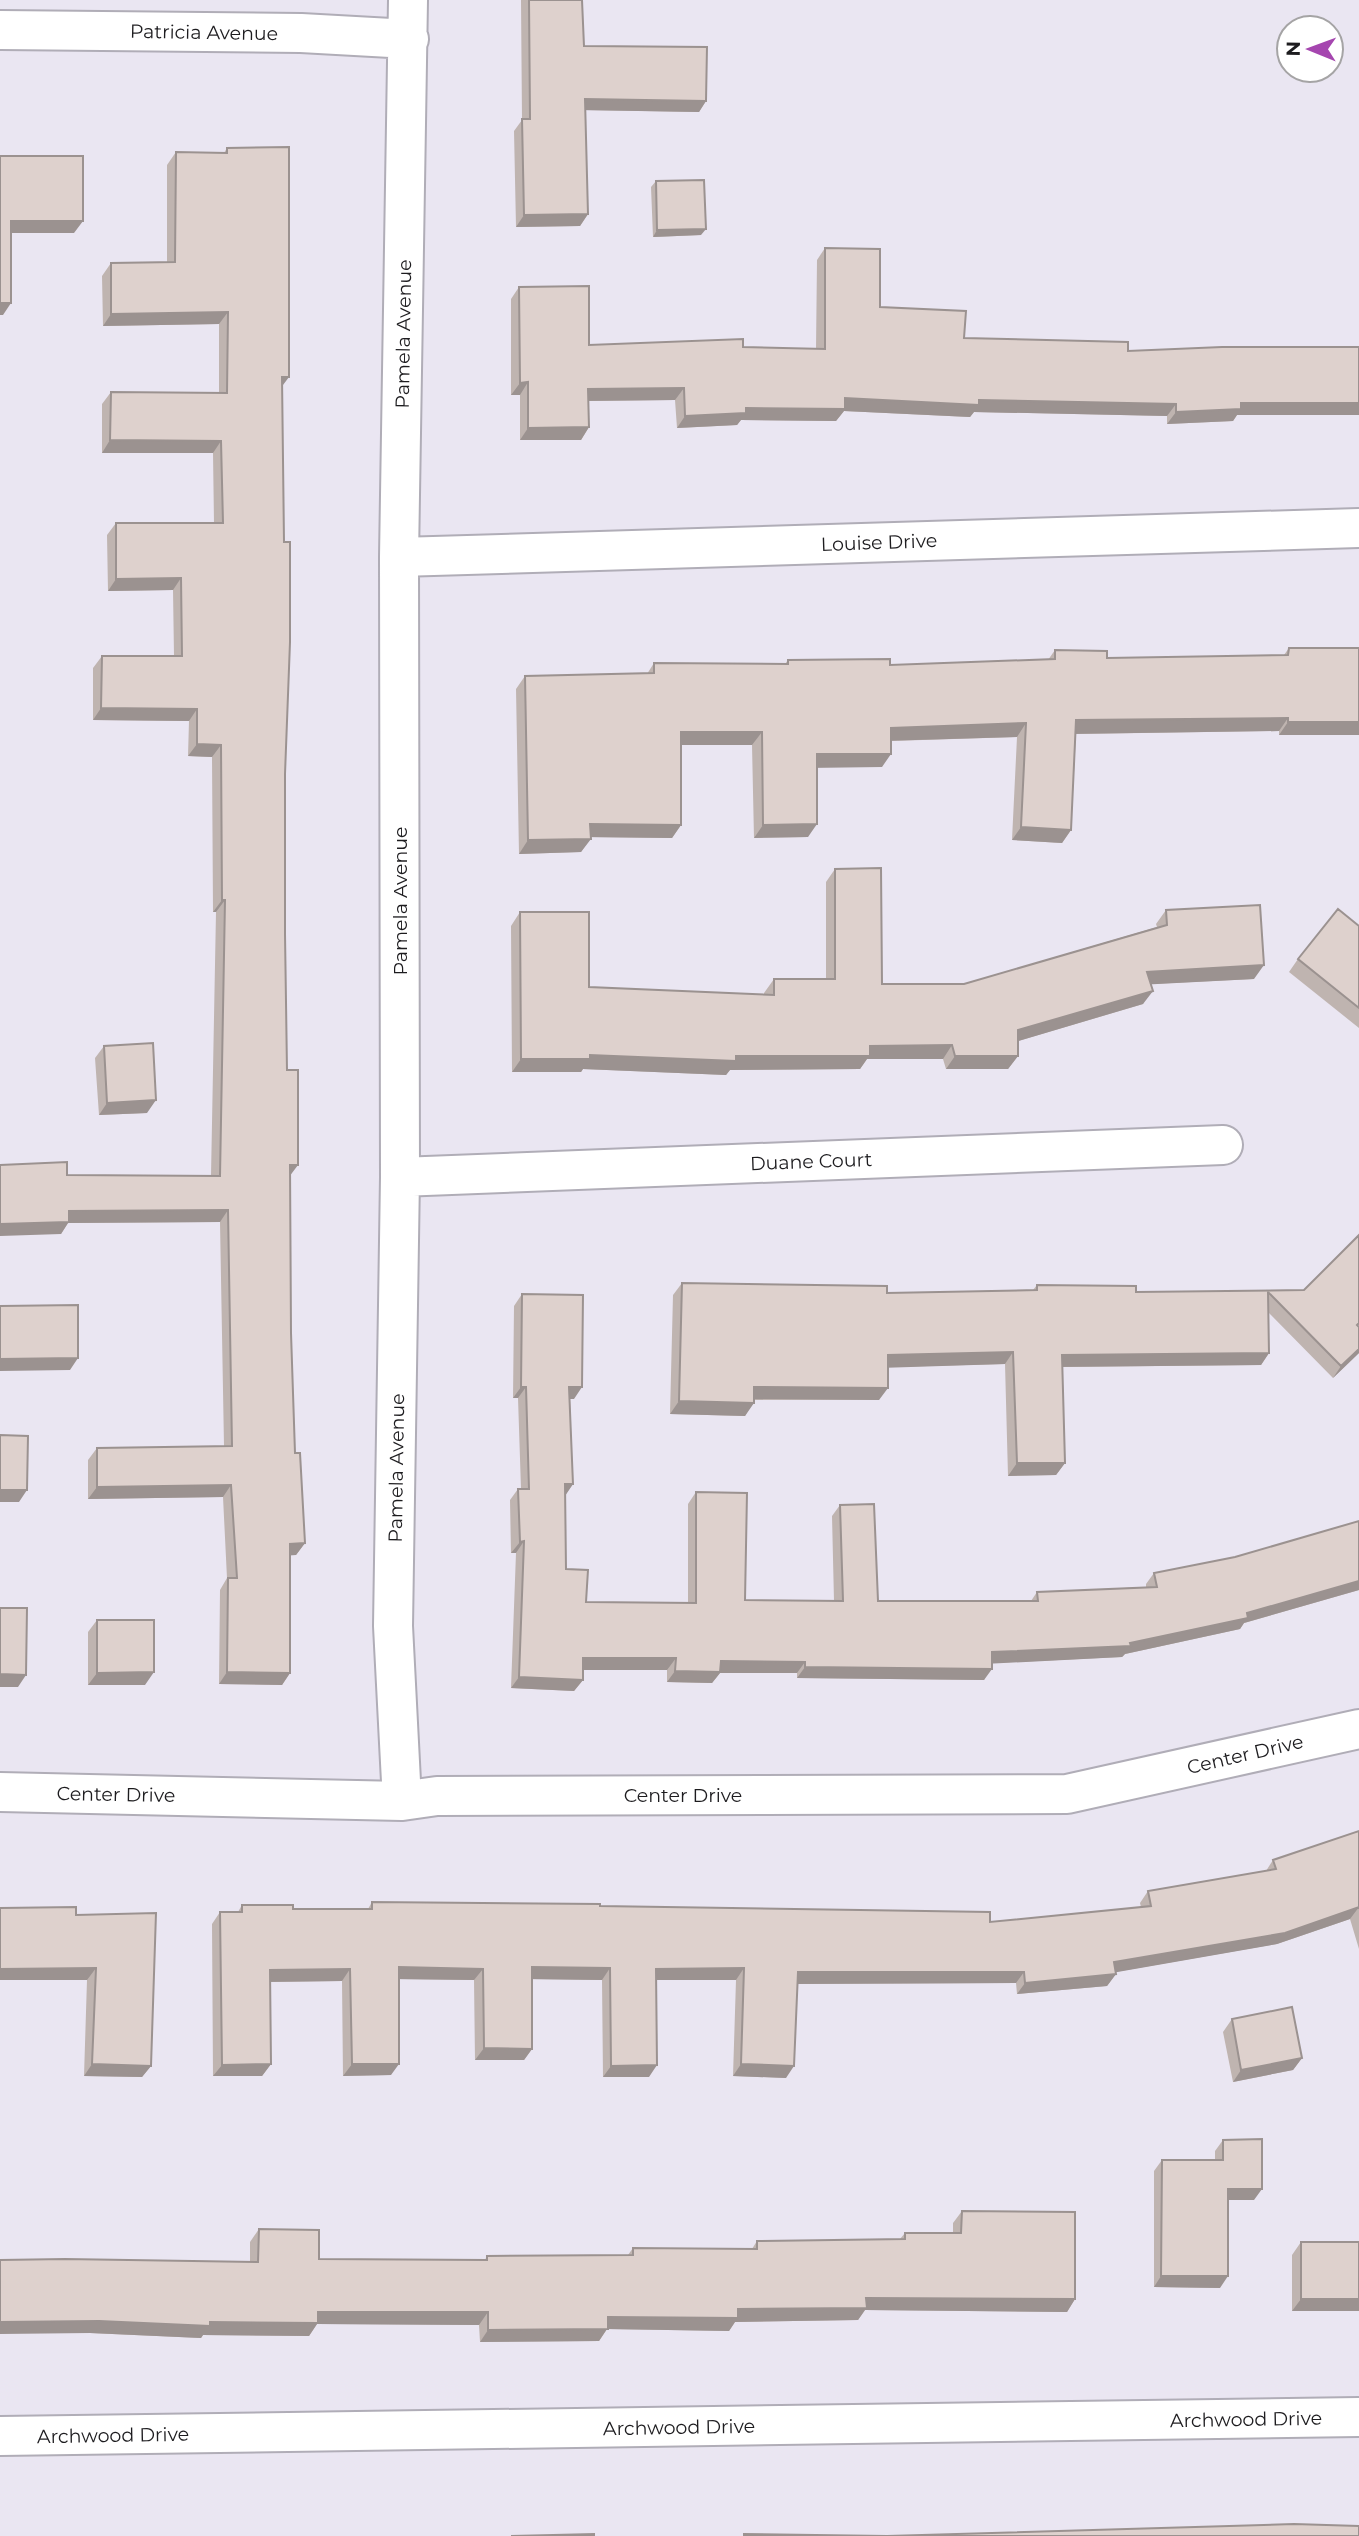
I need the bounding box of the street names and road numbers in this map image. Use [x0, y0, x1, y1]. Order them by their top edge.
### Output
street label: Patricia Avenue [130, 20, 278, 45]
street label: Pamela Avenue [391, 259, 416, 409]
street label: Louise Drive [820, 529, 938, 556]
street label: Pamela Avenue [389, 826, 412, 976]
street label: Duane Court [749, 1148, 873, 1175]
street label: Pamela Avenue [384, 1393, 409, 1543]
street label: Center Drive [1185, 1730, 1305, 1779]
street label: Center Drive [57, 1782, 175, 1807]
street label: Center Drive [624, 1784, 742, 1807]
street label: Archwood Drive [1170, 2407, 1322, 2432]
street label: Archwood Drive [603, 2415, 755, 2440]
street label: Archwood Drive [37, 2423, 189, 2448]

